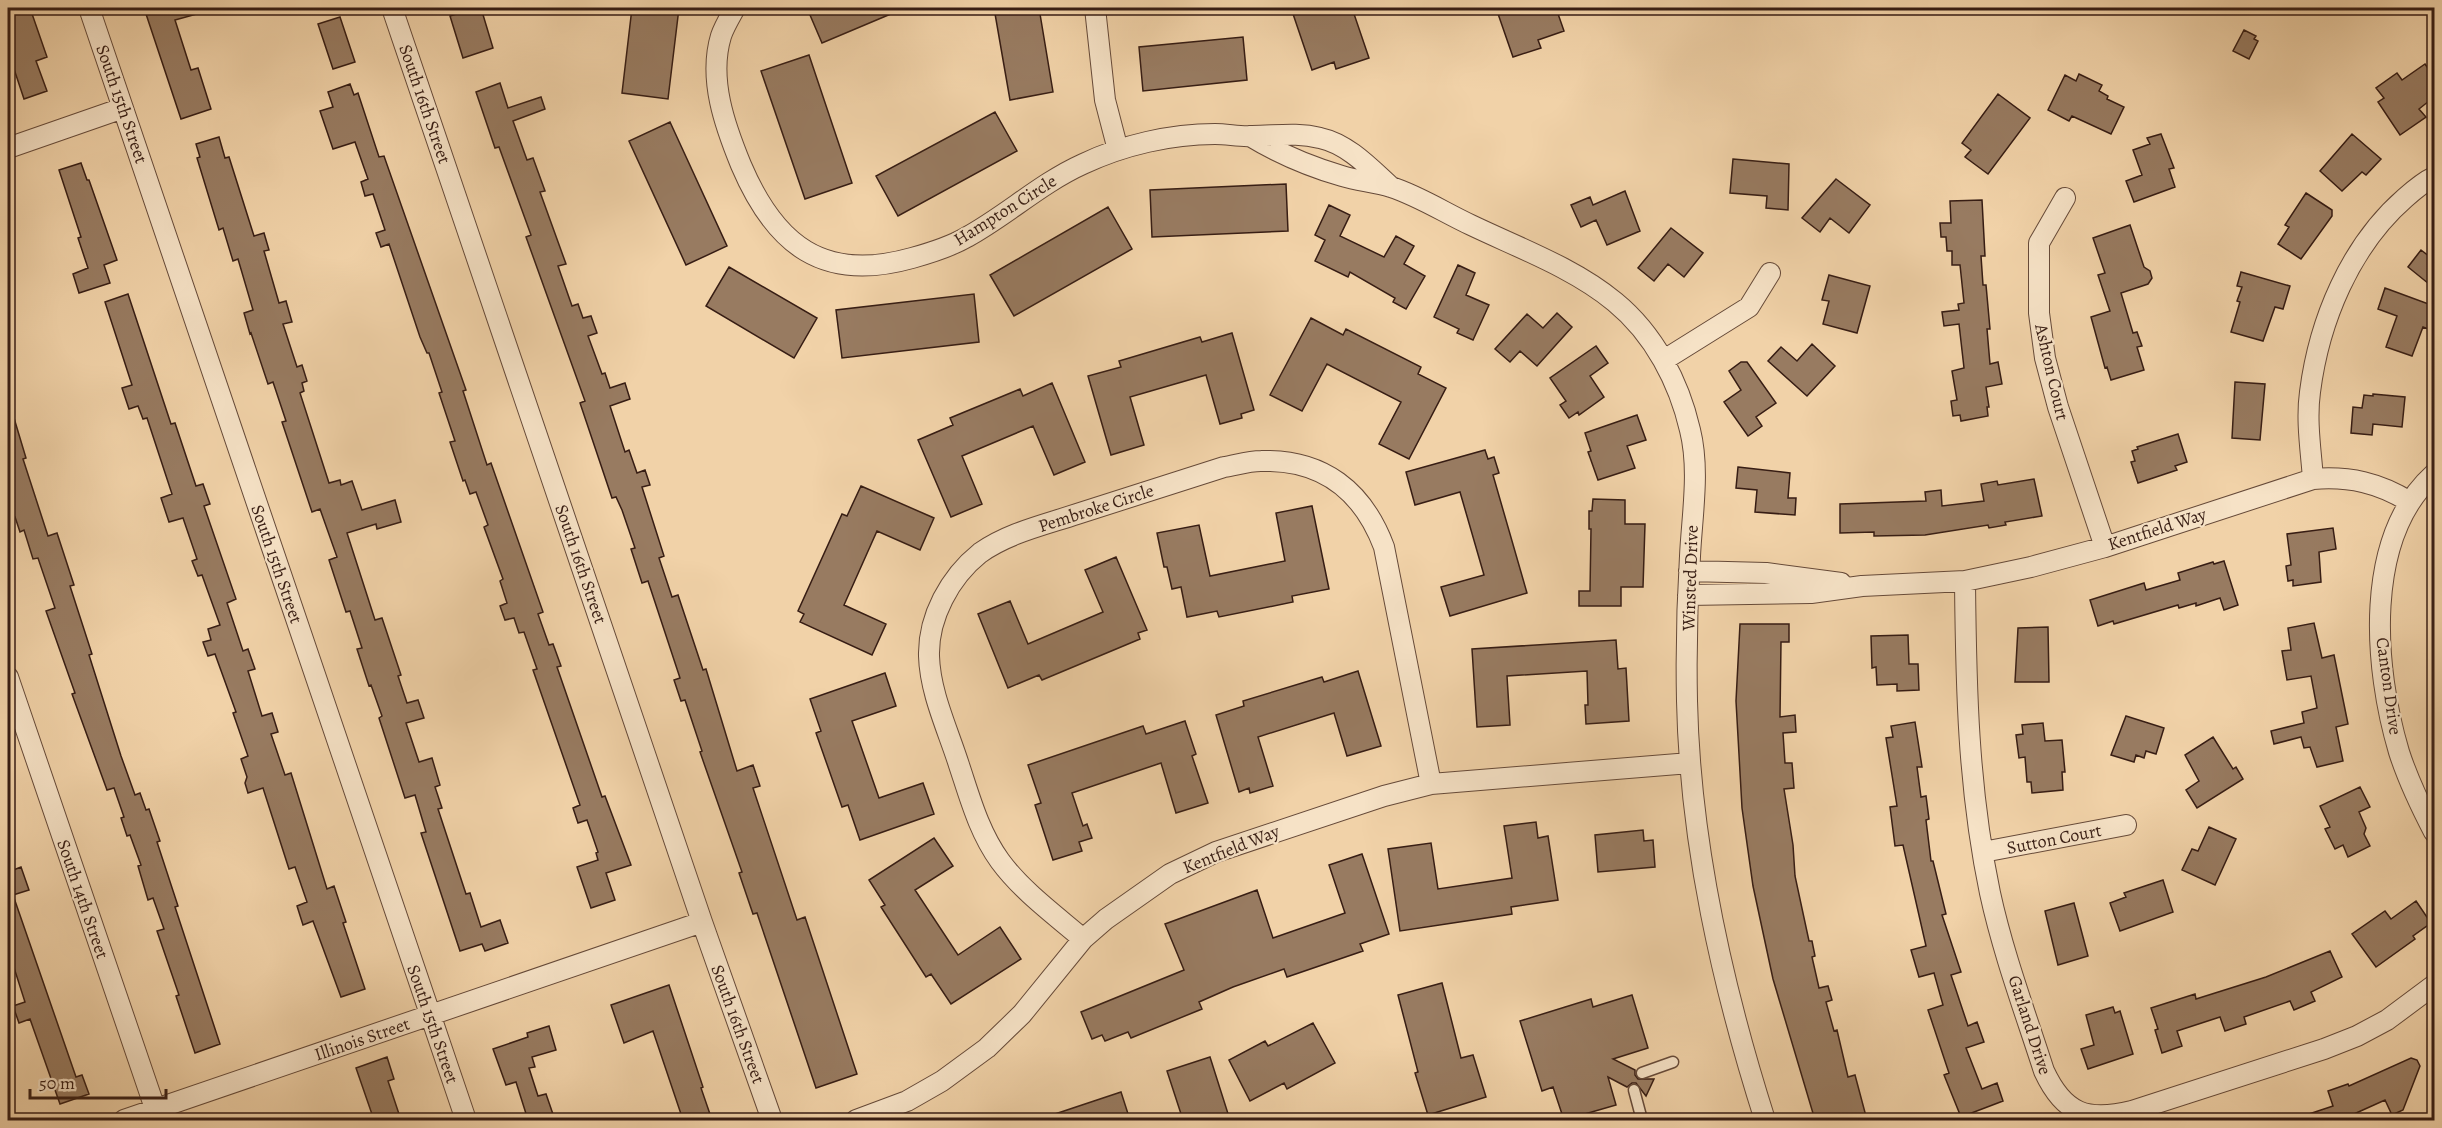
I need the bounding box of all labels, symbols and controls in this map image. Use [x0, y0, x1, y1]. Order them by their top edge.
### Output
street label: South 15th Street [90, 41, 154, 167]
street label: South 16th Street [393, 41, 457, 167]
street label: Hampton Circle [949, 169, 1061, 251]
street label: Ashton Court [2029, 321, 2075, 423]
street label: Pembroke Circle [1035, 478, 1157, 538]
street label: South 15th Street [245, 501, 309, 627]
street label: South 16th Street [549, 501, 613, 627]
street label: Kentfield Way [2105, 501, 2210, 556]
street label: Winsted Drive [1676, 525, 1704, 632]
street label: Canton Drive [2370, 636, 2408, 736]
street label: Kentfield Way [1179, 818, 1284, 879]
street label: Sutton Court [2005, 818, 2103, 860]
street label: South 14th Street [51, 836, 115, 962]
street label: South 15th Street [401, 961, 465, 1087]
street label: South 16th Street [705, 961, 771, 1087]
street label: Garland Drive [2003, 972, 2057, 1078]
street label: Illinois Street [311, 1011, 413, 1067]
scale bar [30, 1062, 166, 1100]
text: 50 m [39, 1071, 75, 1095]

